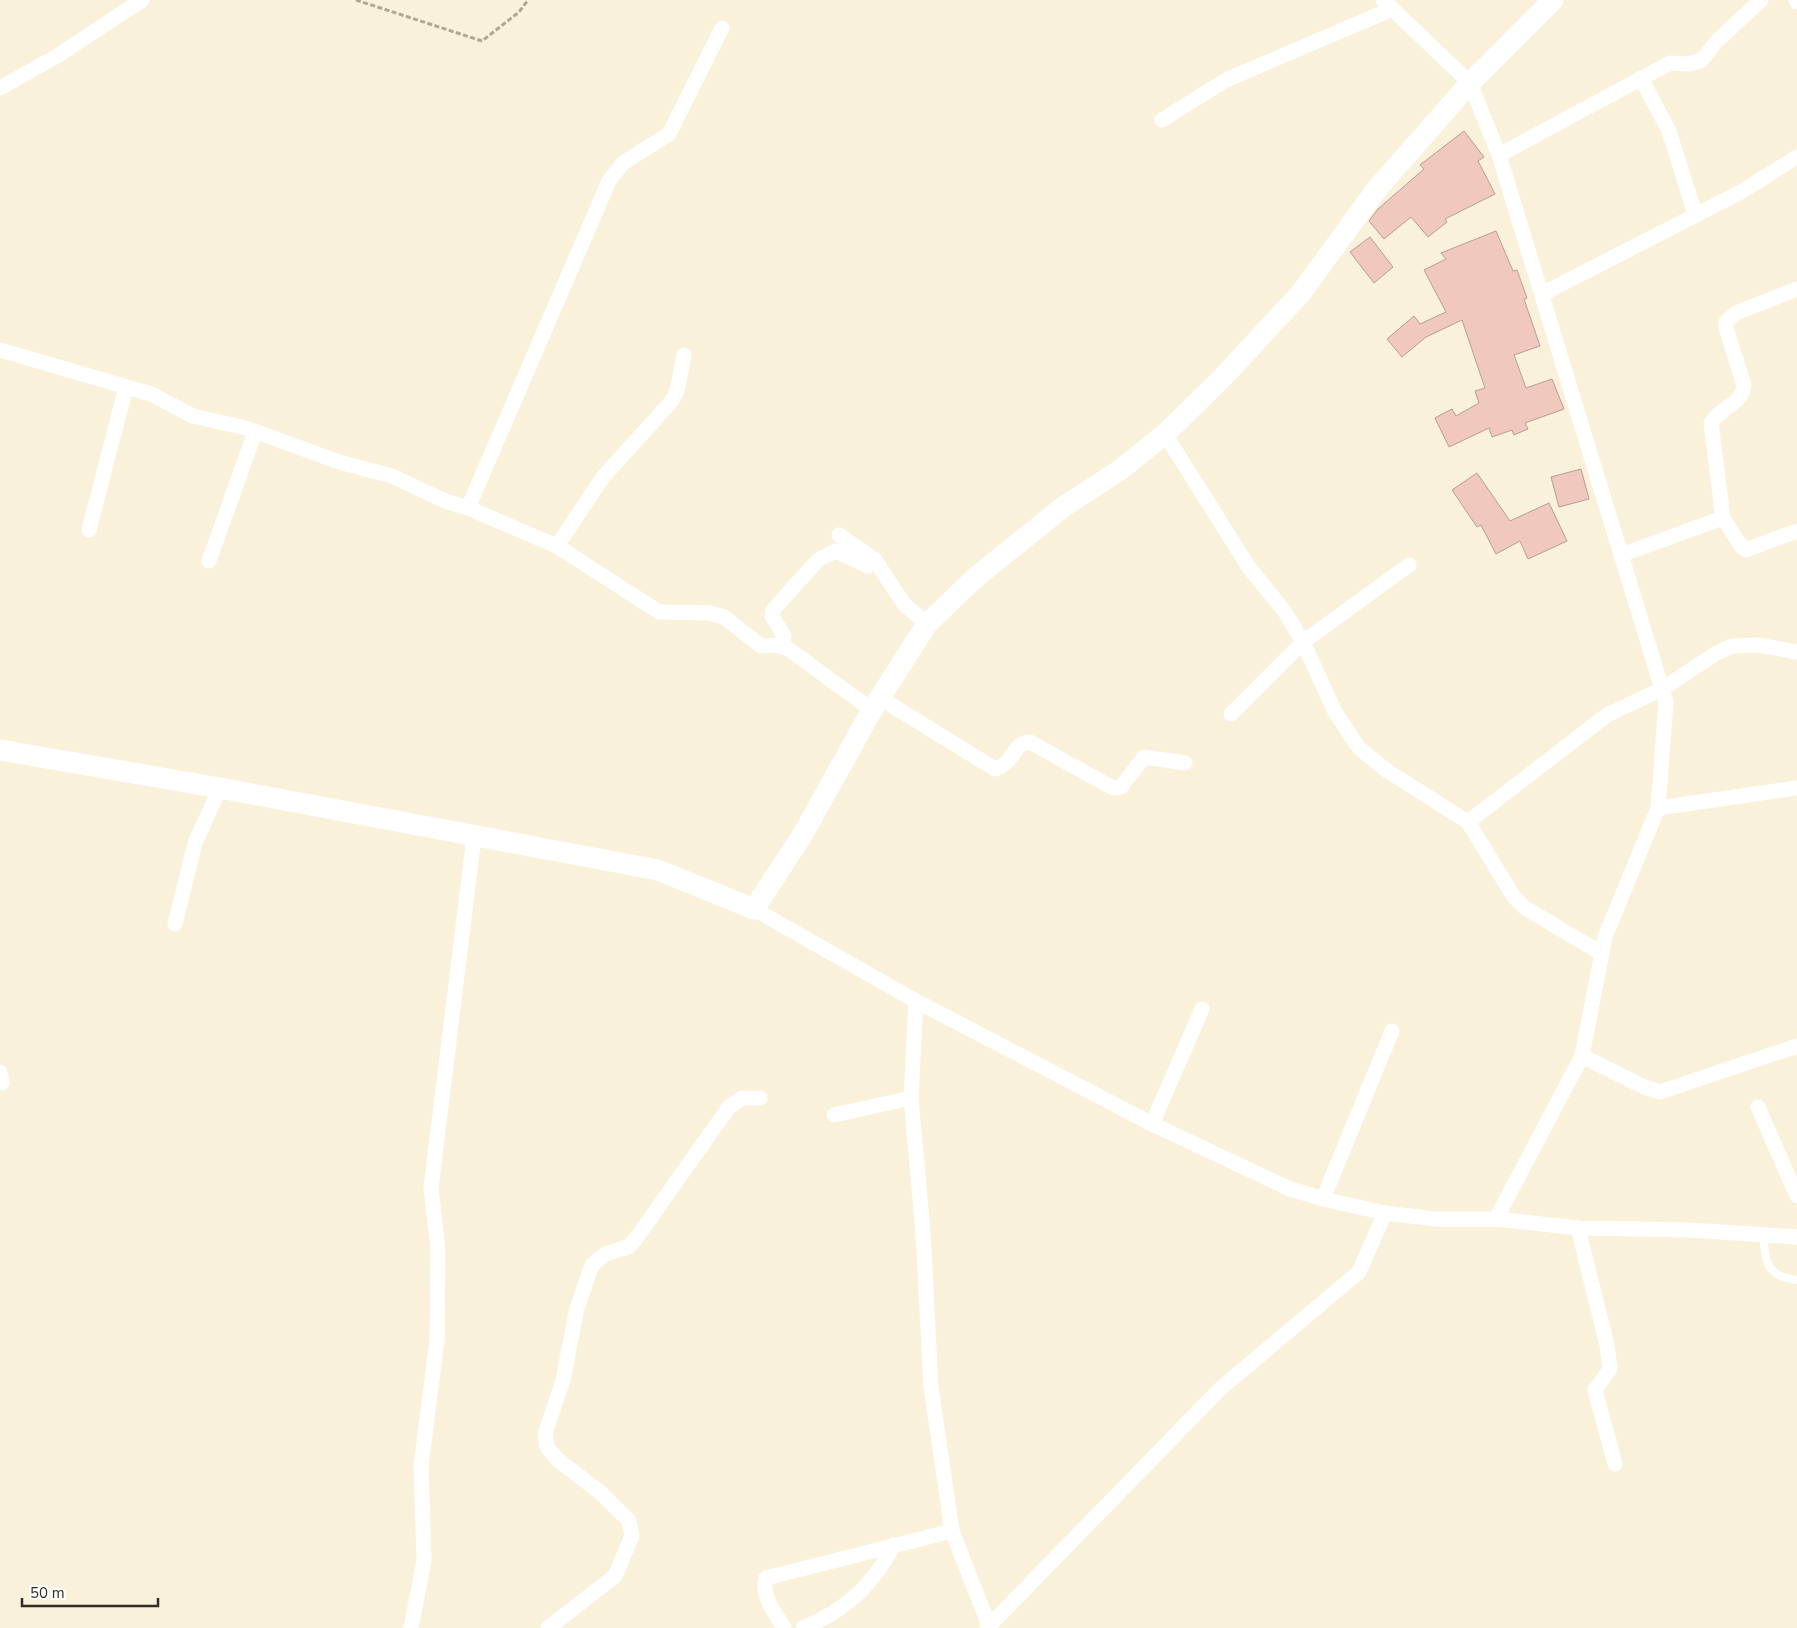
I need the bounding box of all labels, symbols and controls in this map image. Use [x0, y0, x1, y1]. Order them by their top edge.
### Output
scale bar [22, 1576, 159, 1608]
text: 50 m [30, 1583, 65, 1603]

